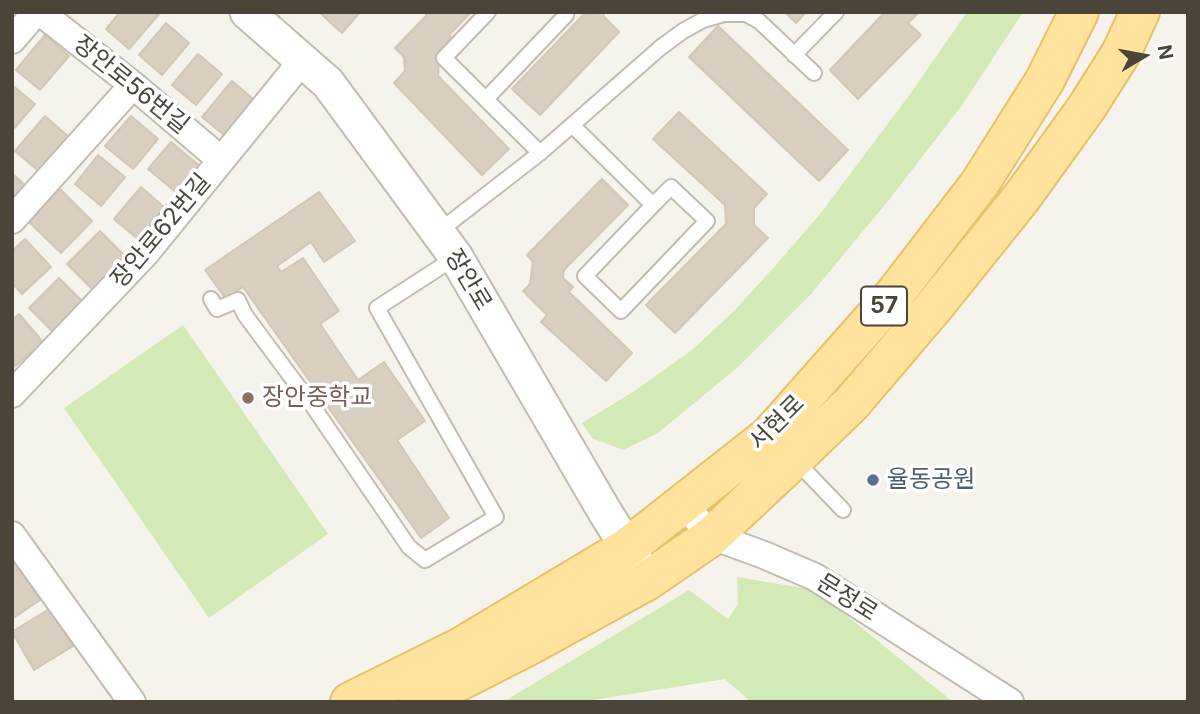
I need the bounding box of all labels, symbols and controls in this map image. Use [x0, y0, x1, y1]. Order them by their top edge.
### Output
north arrow [1109, 21, 1179, 91]
street label: 장안로56번길 [68, 30, 194, 140]
text: N [1153, 43, 1178, 61]
street label: 장안로62번길 [105, 168, 217, 294]
street label: 장안로 [439, 244, 497, 316]
road number: 57 [861, 286, 907, 326]
place label: 장안중학교 [262, 384, 372, 412]
street label: 서현로 [743, 389, 811, 457]
marker: 장안중학교 [240, 390, 256, 406]
place label: 율동공원 [887, 466, 975, 494]
marker: 율동공원 [865, 472, 881, 488]
street label: 문정로 [811, 568, 883, 628]

